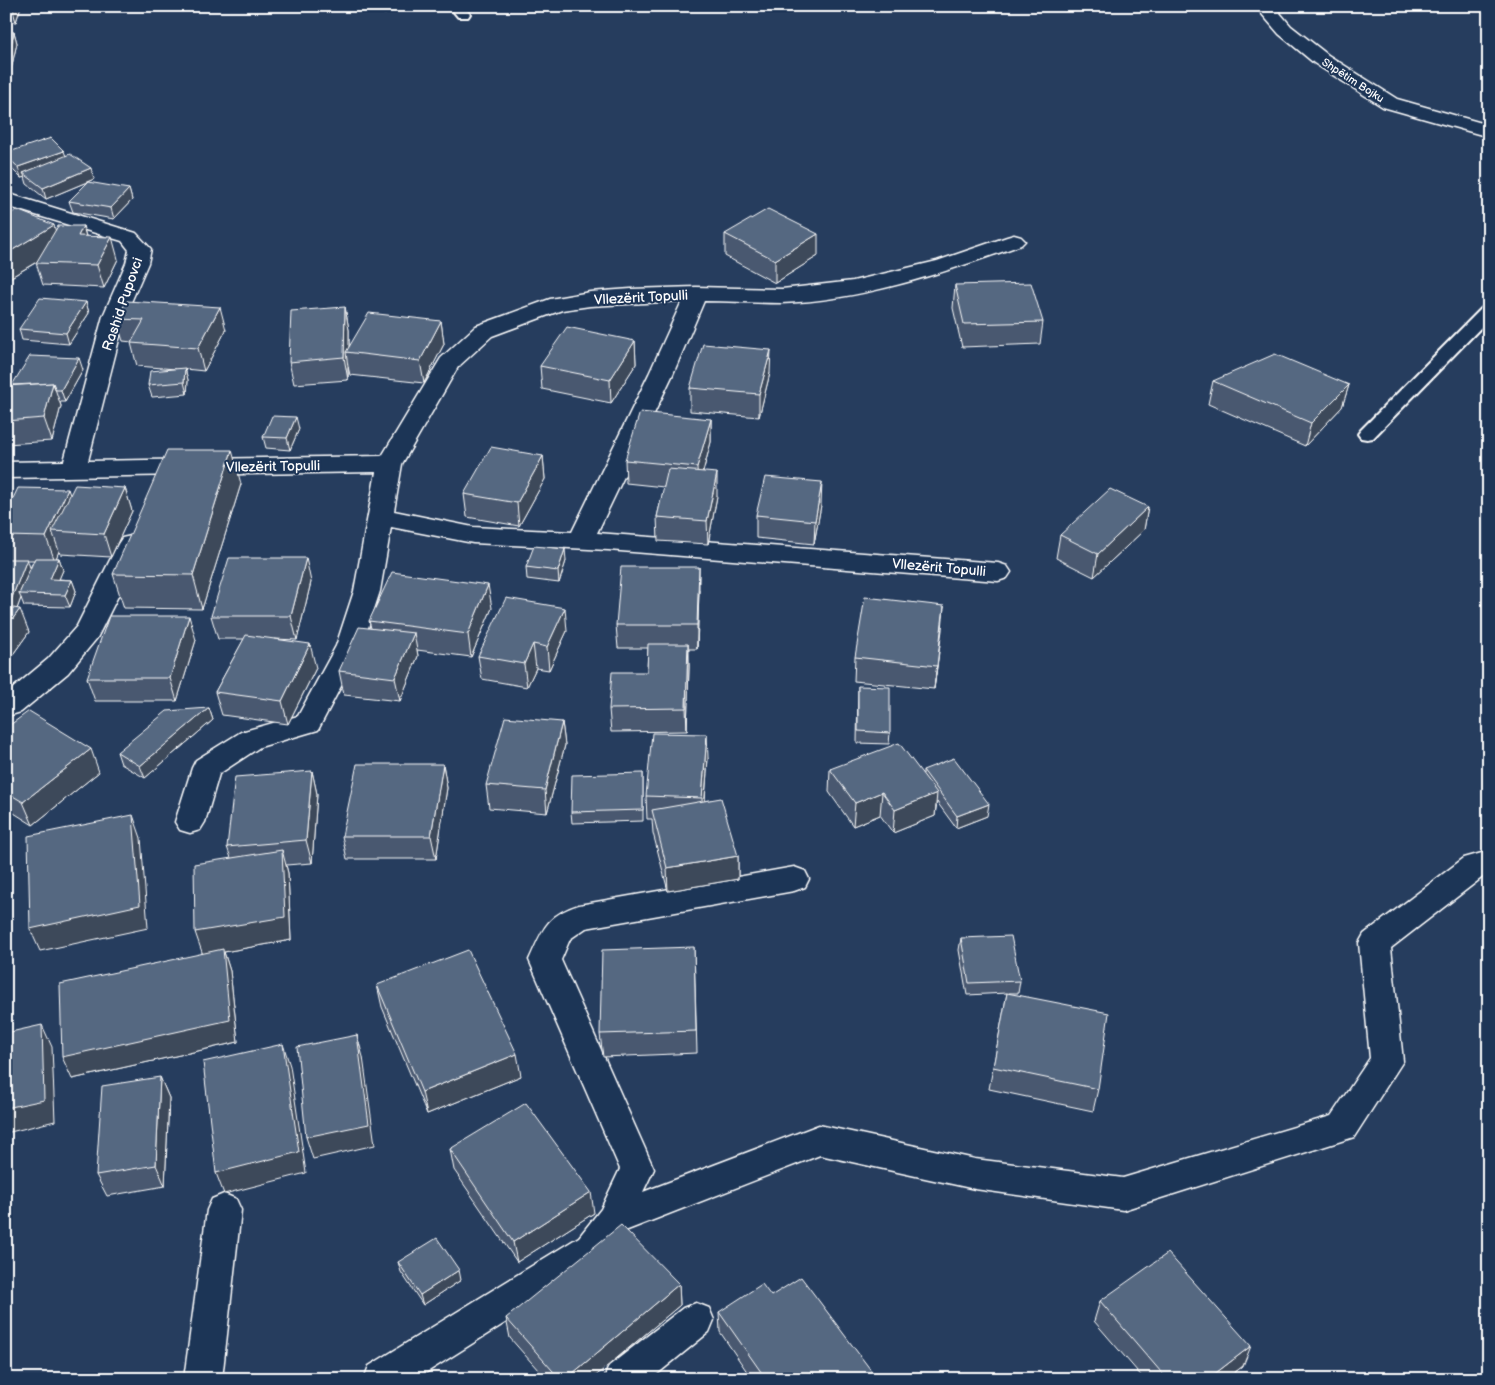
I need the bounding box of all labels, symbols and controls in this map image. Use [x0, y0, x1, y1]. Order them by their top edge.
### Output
street label: Shpëtim Bojku [1319, 56, 1386, 105]
street label: Rashid Pupovci [99, 255, 146, 353]
street label: Vllezërit Topulli [594, 287, 689, 308]
street label: Vllezërit Topulli [226, 457, 320, 476]
street label: Vllezërit Topulli [891, 555, 987, 580]

